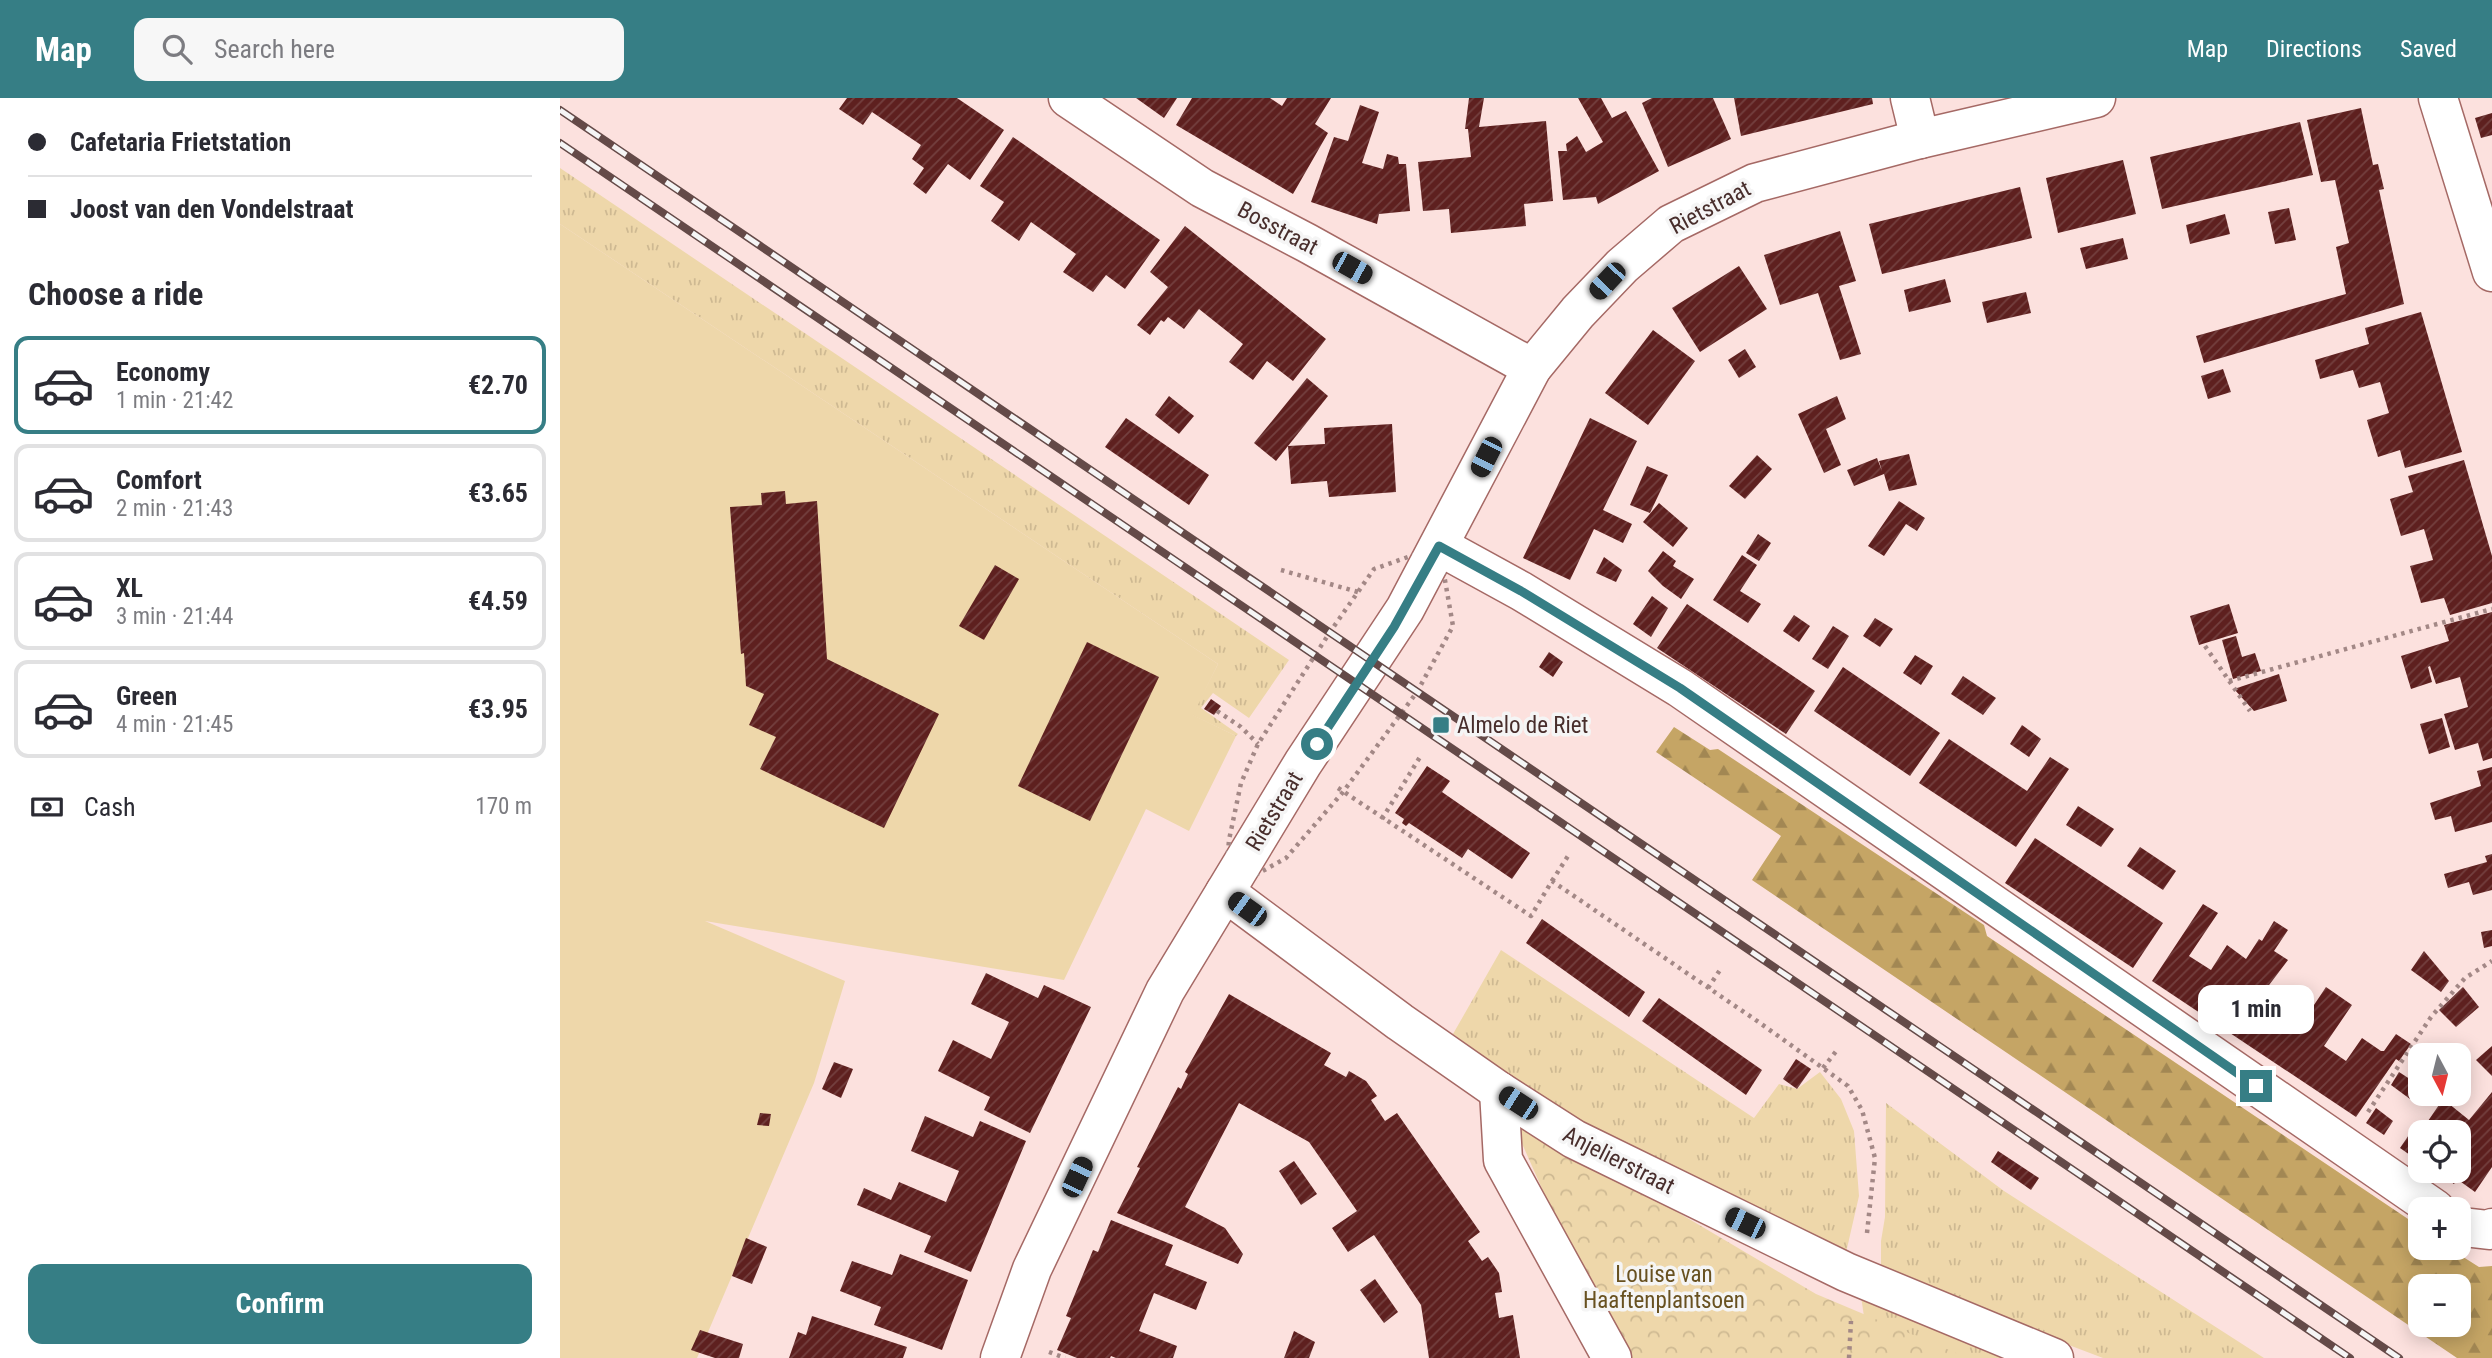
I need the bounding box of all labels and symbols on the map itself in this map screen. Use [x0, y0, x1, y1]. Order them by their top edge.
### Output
street label: Rietstraat [1665, 175, 1755, 240]
street label: Bosstraat [1233, 196, 1323, 261]
car [1329, 249, 1376, 287]
car [1585, 258, 1630, 304]
car [1468, 434, 1505, 480]
place label: Almelo de Riet [1457, 712, 1588, 739]
marker: Almelo de Riet [1431, 715, 1451, 735]
route start [1301, 728, 1333, 760]
street label: Rietstraat [1240, 767, 1309, 856]
car [1224, 888, 1271, 930]
callout: 1 min [2198, 984, 2314, 1034]
north arrow [2408, 1043, 2471, 1106]
route end [2240, 1070, 2272, 1102]
car [1495, 1083, 1542, 1123]
street label: Anjelierstraat [1559, 1121, 1679, 1200]
car [1059, 1154, 1096, 1200]
car [1722, 1204, 1769, 1242]
park label: Louise van Haaftenplantsoen [1583, 1261, 1745, 1314]

